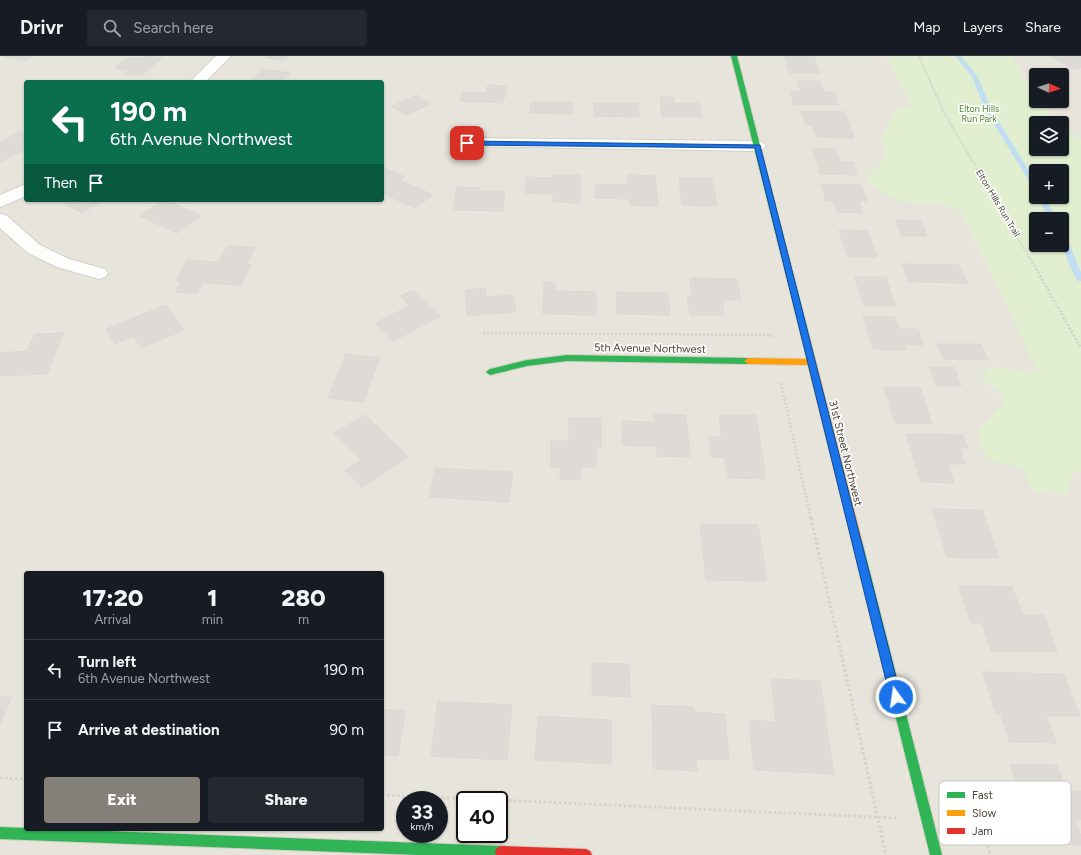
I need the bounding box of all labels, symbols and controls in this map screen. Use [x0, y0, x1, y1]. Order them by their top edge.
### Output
search box [87, 10, 367, 46]
text: Drivr [20, 16, 63, 39]
icon: search [101, 17, 123, 39]
text: Search here [133, 19, 213, 37]
text: Map [913, 19, 941, 36]
text: Layers [963, 19, 1003, 36]
text: Share [1025, 19, 1061, 36]
north arrow [1029, 68, 1069, 108]
map controls [1029, 68, 1069, 252]
text: 190 m [110, 94, 187, 128]
icon: left [44, 96, 96, 148]
park label: Elton Hills Run Park [959, 103, 999, 124]
button: layers [1029, 116, 1069, 156]
pin [450, 126, 484, 160]
text: 6th Avenue Northwest [110, 128, 293, 150]
icon: arrive [456, 132, 478, 154]
button: + [1029, 164, 1069, 204]
street label: Elton Hills Run Trail [974, 167, 1023, 238]
icon: arrive [85, 172, 107, 194]
text: Then [44, 174, 77, 192]
button: − [1029, 212, 1069, 252]
street label: 5th Avenue Northwest [594, 341, 706, 356]
street label: 31st Street Northwest [826, 399, 865, 507]
text: 17:20 [82, 583, 144, 612]
text: 1 [207, 583, 218, 612]
text: 280 [281, 583, 326, 612]
text: Arrival [95, 612, 131, 627]
text: min [202, 612, 223, 627]
text: m [298, 612, 309, 627]
text: Turn left [78, 653, 136, 671]
icon: left [44, 659, 66, 681]
text: 190 m [323, 661, 364, 679]
text: 6th Avenue Northwest [78, 671, 210, 686]
position arrow [875, 676, 917, 718]
icon: arrive [44, 719, 66, 741]
text: Arrive at destination [78, 721, 219, 739]
text: 90 m [329, 721, 364, 739]
button: Exit [44, 777, 200, 823]
button: Share [208, 777, 364, 823]
legend [939, 781, 1071, 845]
text: Fast [972, 789, 993, 802]
speed limit sign: 40 [456, 791, 508, 843]
text: 33 [411, 800, 433, 824]
text: Slow [972, 807, 996, 820]
text: km/h [411, 820, 433, 833]
text: Jam [972, 825, 993, 838]

